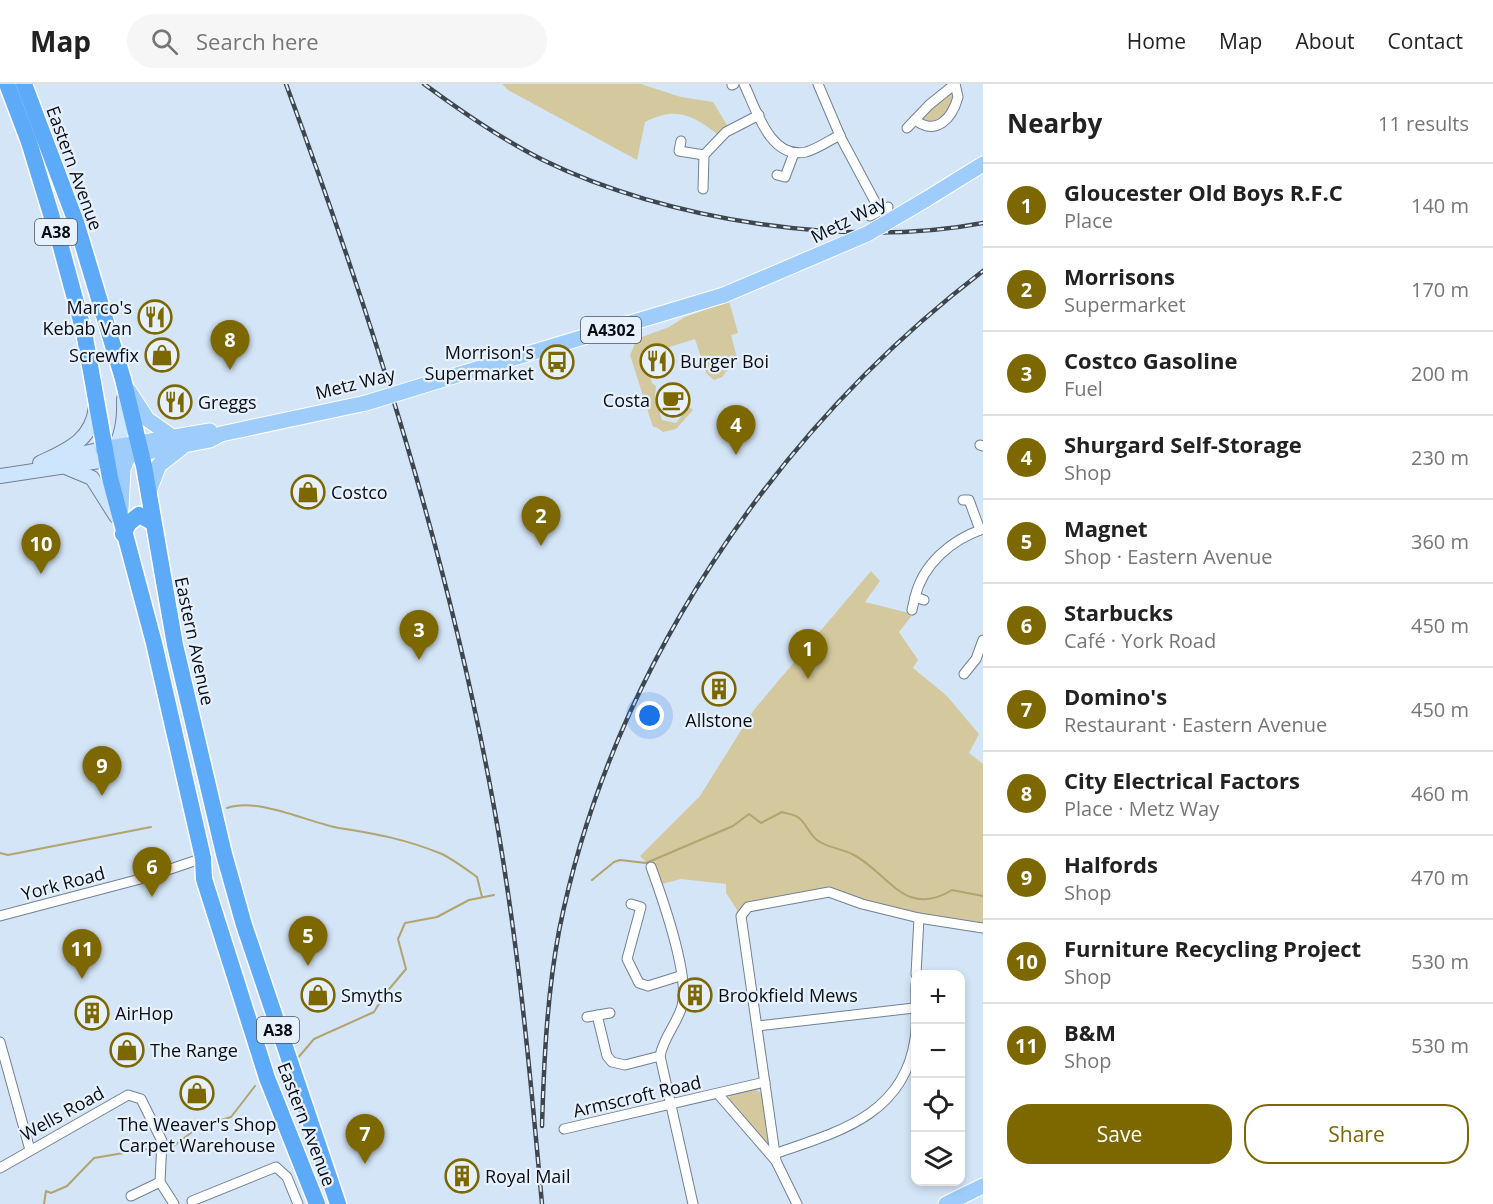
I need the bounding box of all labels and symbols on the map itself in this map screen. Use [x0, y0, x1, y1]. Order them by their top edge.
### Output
street label: Eastern Avenue [41, 102, 109, 234]
street label: Metz Way [806, 189, 891, 248]
road number: A38 [35, 219, 77, 245]
place label: Marco's Kebab Van [42, 295, 132, 340]
restaurant icon: Marco's Kebab Van [137, 299, 173, 335]
road number: A4302 [581, 317, 641, 343]
pin: 8 [210, 320, 250, 370]
shop icon: Screwfix [144, 337, 180, 373]
place label: Morrison's Supermarket [425, 340, 534, 385]
place label: Screwfix [69, 343, 140, 367]
restaurant icon: Burger Boi [639, 343, 675, 379]
bus stop icon: Morrison's Supermarket [539, 344, 575, 380]
place label: Burger Boi [680, 349, 769, 373]
street label: Metz Way [313, 361, 398, 404]
cafe icon: Costa [655, 382, 691, 418]
restaurant icon: Greggs [157, 384, 193, 420]
place label: Costa [603, 388, 650, 412]
place label: Greggs [198, 390, 257, 414]
pin: 4 [716, 406, 756, 455]
shop icon: Costco [290, 474, 326, 510]
place label: Costco [331, 480, 388, 504]
pin: 2 [522, 496, 560, 546]
pin: 10 [22, 524, 60, 574]
street label: Eastern Avenue [170, 575, 220, 707]
pin: 3 [400, 610, 438, 660]
pin: 1 [788, 630, 828, 679]
building icon: Allstone [701, 671, 737, 707]
your location [635, 701, 664, 730]
place label: Allstone [685, 708, 753, 732]
pin: 9 [82, 746, 122, 796]
pin: 6 [132, 848, 172, 897]
street label: York Road [19, 860, 107, 906]
pin: 5 [288, 916, 328, 966]
pin: 11 [62, 930, 101, 979]
shop icon: Smyths [300, 977, 336, 1013]
building icon: Brookfield Mews [677, 977, 713, 1013]
place label: Smyths [341, 983, 403, 1007]
place label: Brookfield Mews [718, 983, 858, 1007]
building icon: AirHop [74, 995, 110, 1031]
place label: AirHop [115, 1001, 173, 1025]
road number: A38 [257, 1017, 299, 1043]
shop icon: The Range [109, 1032, 145, 1068]
place label: The Range [150, 1038, 238, 1062]
street label: Eastern Avenue [272, 1059, 342, 1189]
street label: Armscroft Road [571, 1070, 703, 1122]
shop icon: The Weaver's Shop Carpet Warehouse [179, 1075, 215, 1111]
street label: Wells Road [16, 1080, 108, 1146]
place label: The Weaver's Shop Carpet Warehouse [118, 1112, 276, 1157]
pin: 7 [346, 1114, 385, 1164]
building icon: Royal Mail [444, 1158, 480, 1194]
place label: Royal Mail [485, 1164, 570, 1188]

